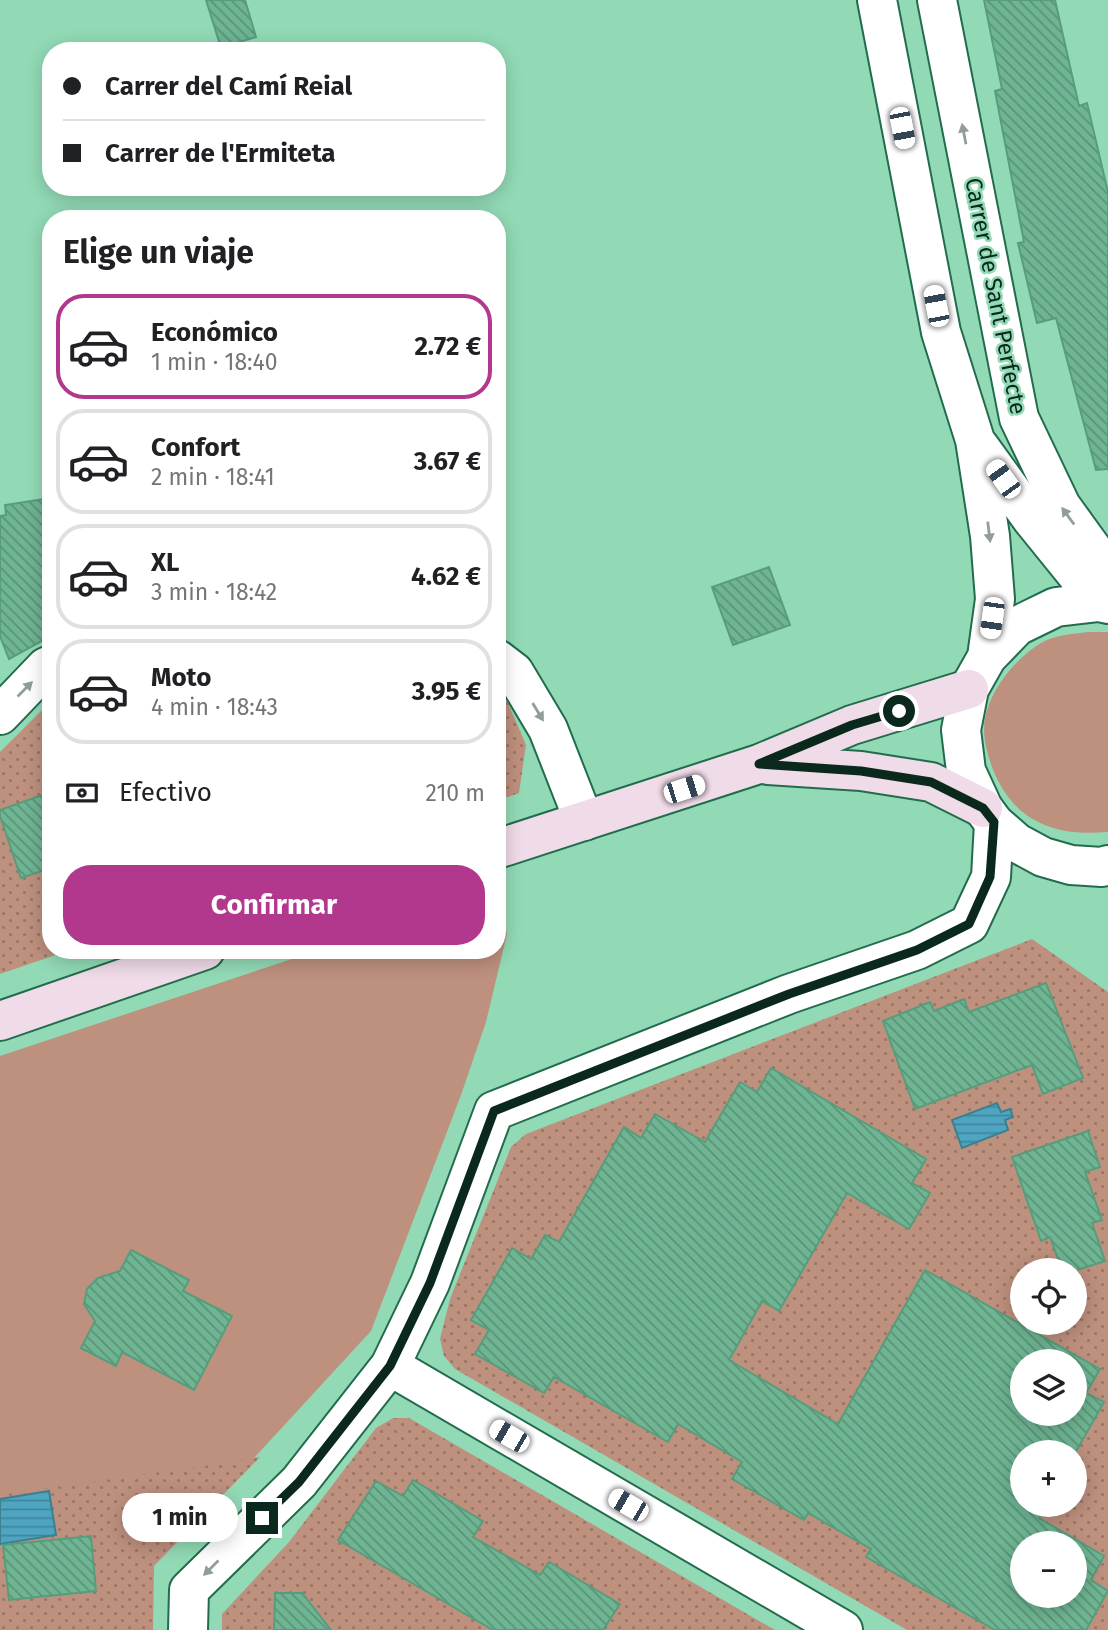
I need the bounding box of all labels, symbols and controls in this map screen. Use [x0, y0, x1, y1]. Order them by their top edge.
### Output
text: Carrer del Camí Reial [105, 71, 352, 102]
car [888, 105, 917, 151]
one-way arrow [958, 123, 969, 145]
text: Carrer de l'Ermiteta [105, 138, 336, 169]
street label: Carrer de Sant Perfecte [959, 175, 1033, 417]
text: Elige un viaje [63, 233, 254, 271]
car [922, 283, 951, 329]
icon: car [67, 315, 130, 378]
text: Económico [151, 317, 278, 348]
text: 2.72 € [414, 331, 481, 362]
text: 1 min · 18:40 [151, 348, 278, 376]
icon: car [67, 430, 130, 493]
text: Confort [151, 432, 240, 463]
text: 3.67 € [414, 446, 481, 477]
car [983, 456, 1024, 502]
text: 2 min · 18:41 [151, 463, 275, 491]
one-way arrow [1061, 507, 1075, 525]
one-way arrow [984, 521, 995, 543]
icon: car [67, 545, 130, 608]
text: XL [151, 547, 179, 578]
text: 4.62 € [411, 561, 481, 592]
text: 3 min · 18:42 [151, 578, 277, 606]
car [979, 596, 1006, 640]
icon: car [67, 660, 130, 723]
text: Moto [151, 662, 211, 693]
text: 3.95 € [412, 676, 481, 707]
one-way arrow [16, 682, 33, 698]
text: 4 min · 18:43 [151, 693, 278, 721]
route start [883, 695, 915, 727]
one-way arrow [532, 702, 545, 721]
car [661, 773, 708, 805]
icon: cash [63, 774, 101, 812]
text: Efectivo [119, 777, 212, 808]
text: 210 m [426, 779, 485, 807]
button: Confirmar [63, 865, 485, 945]
map controls [1010, 1258, 1087, 1608]
button: locate [1010, 1258, 1087, 1335]
button: layers [1010, 1349, 1087, 1426]
car [486, 1416, 533, 1456]
button: + [1010, 1440, 1087, 1517]
car [605, 1485, 652, 1525]
callout: 1 min [122, 1494, 238, 1542]
route end [246, 1502, 278, 1534]
text: 1 min [152, 1503, 208, 1531]
button: − [1010, 1531, 1087, 1608]
one-way arrow [203, 1560, 220, 1577]

